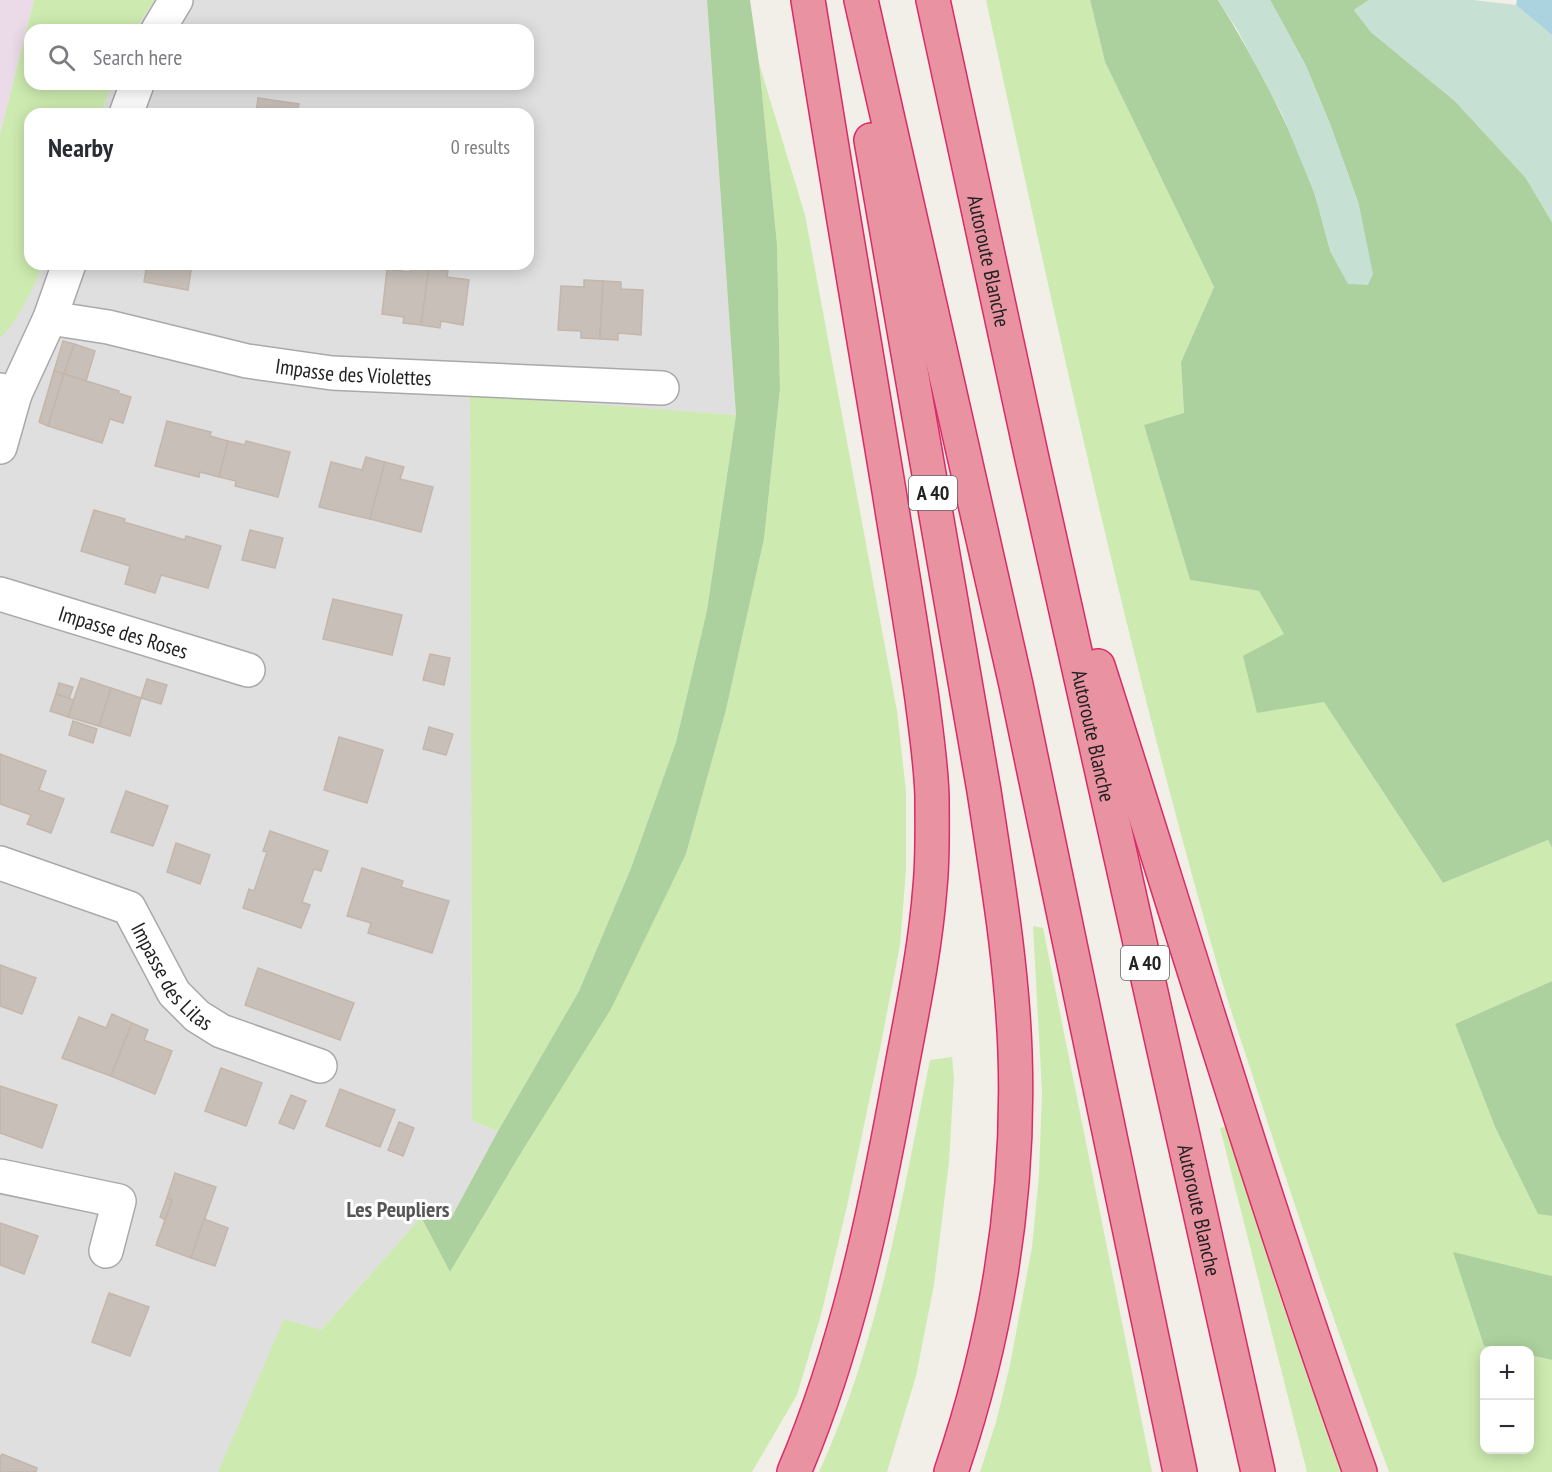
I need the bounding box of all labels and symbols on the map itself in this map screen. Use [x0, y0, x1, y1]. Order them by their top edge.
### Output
street label: Autoroute Blanche [962, 192, 1017, 329]
street label: Impasse des Violettes [274, 352, 432, 391]
road number: A 40 [909, 476, 957, 510]
street label: Impasse des Roses [55, 599, 191, 664]
street label: Autoroute Blanche [1066, 667, 1122, 804]
street label: Impasse des Lilas [126, 918, 218, 1036]
road number: A 40 [1121, 946, 1169, 980]
street label: Autoroute Blanche [1172, 1141, 1227, 1278]
district label: Les Peupliers [346, 1195, 450, 1223]

